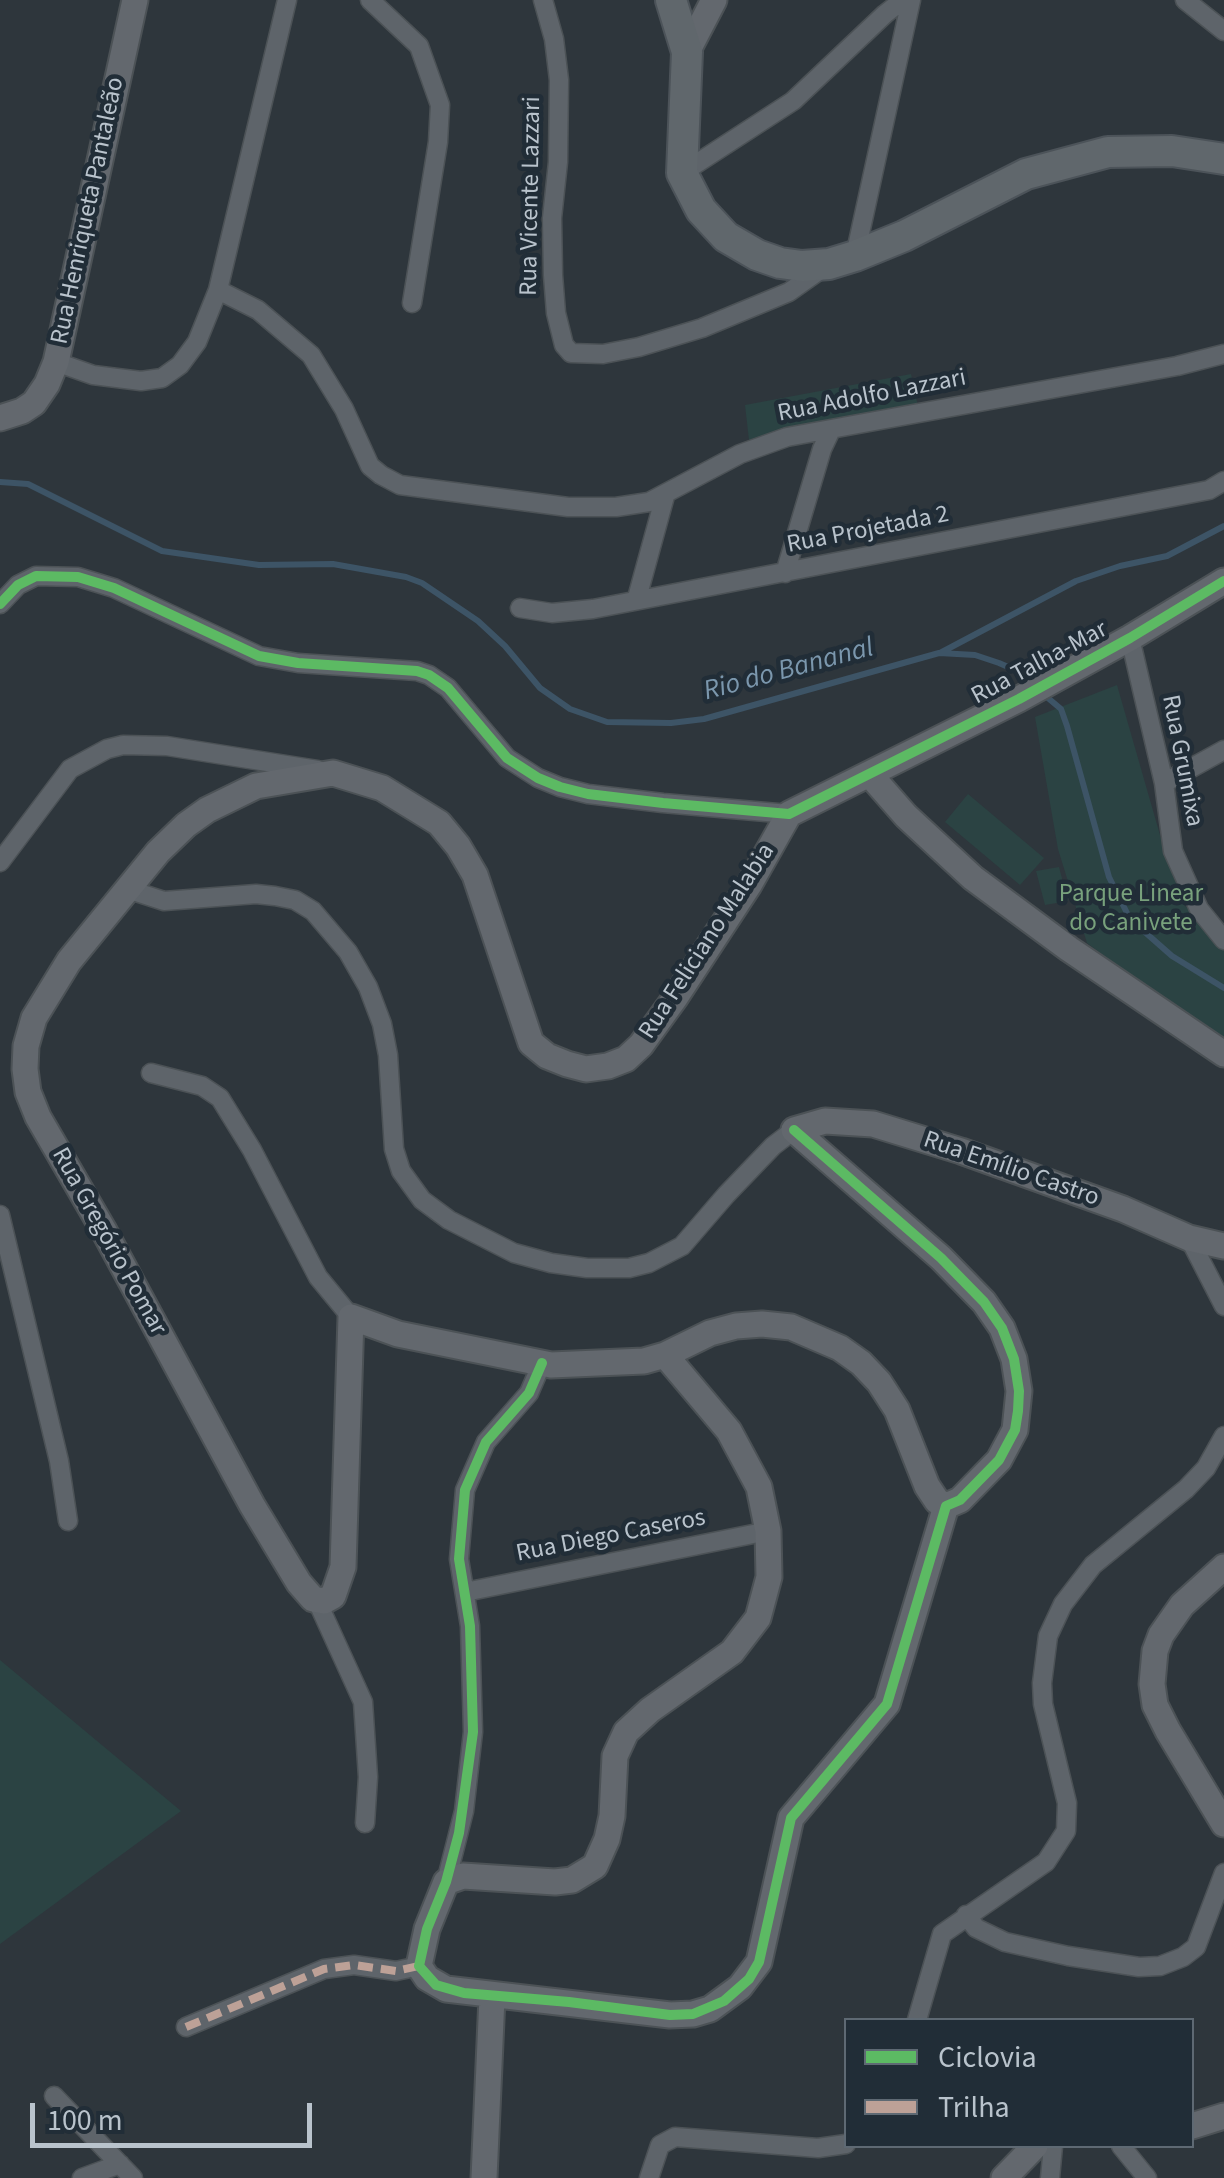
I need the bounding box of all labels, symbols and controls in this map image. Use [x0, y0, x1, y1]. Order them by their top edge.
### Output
street label: Rua Henriqueta Pantaleão [46, 75, 132, 347]
street label: Rua Vicente Lazzari [515, 96, 549, 296]
street label: Rua Adolfo Lazzari [775, 364, 969, 430]
street label: Rua Projetada 2 [785, 501, 951, 561]
street label: Rua Talha-Mar [967, 616, 1113, 712]
water label: Rio do Bananal [700, 632, 878, 710]
street label: Rua Grumixa [1154, 693, 1208, 829]
street label: Rua Feliciano Malabia [634, 839, 782, 1045]
park label: Parque Linear do Canivete [1059, 881, 1203, 940]
street label: Rua Emílio Castro [919, 1126, 1103, 1214]
street label: Rua Gregório Pomar [44, 1143, 172, 1341]
street label: Rua Diego Caseros [514, 1504, 708, 1570]
legend [844, 2018, 1194, 2148]
text: Ciclovia [938, 2036, 1037, 2079]
scale bar [35, 2083, 318, 2145]
text: Trilha [938, 2086, 1010, 2129]
text: 100 m [47, 2099, 123, 2142]

